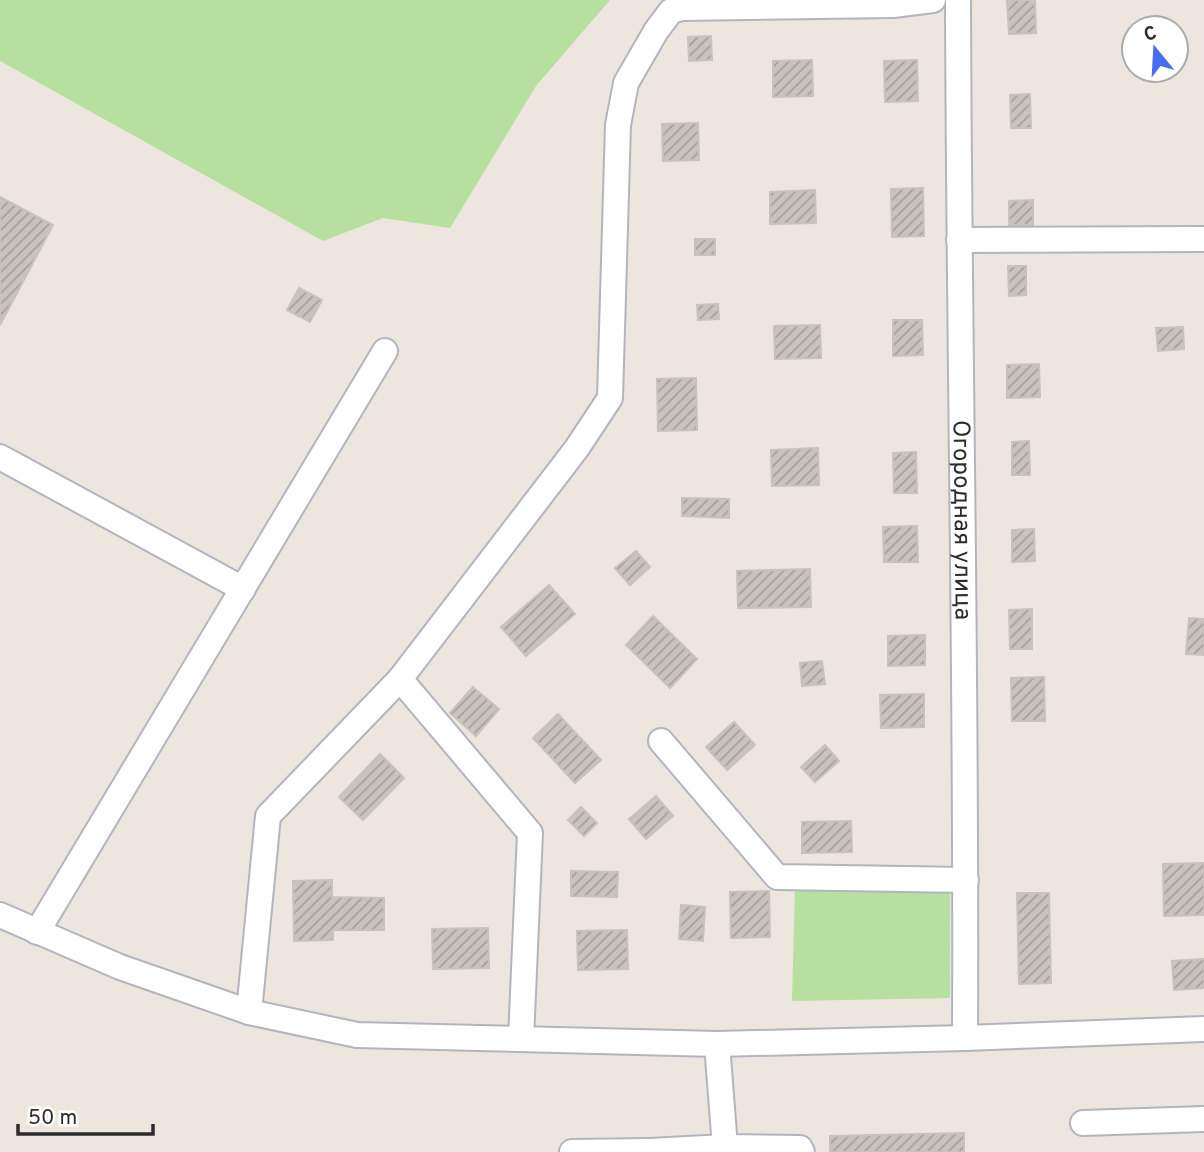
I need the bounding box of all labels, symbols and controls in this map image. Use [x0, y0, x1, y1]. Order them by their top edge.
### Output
north arrow [1120, 14, 1190, 84]
text: С [1141, 21, 1160, 48]
street label: Огородная улица [945, 420, 977, 620]
scale bar [18, 1092, 152, 1136]
text: 50 m [28, 1105, 77, 1132]

